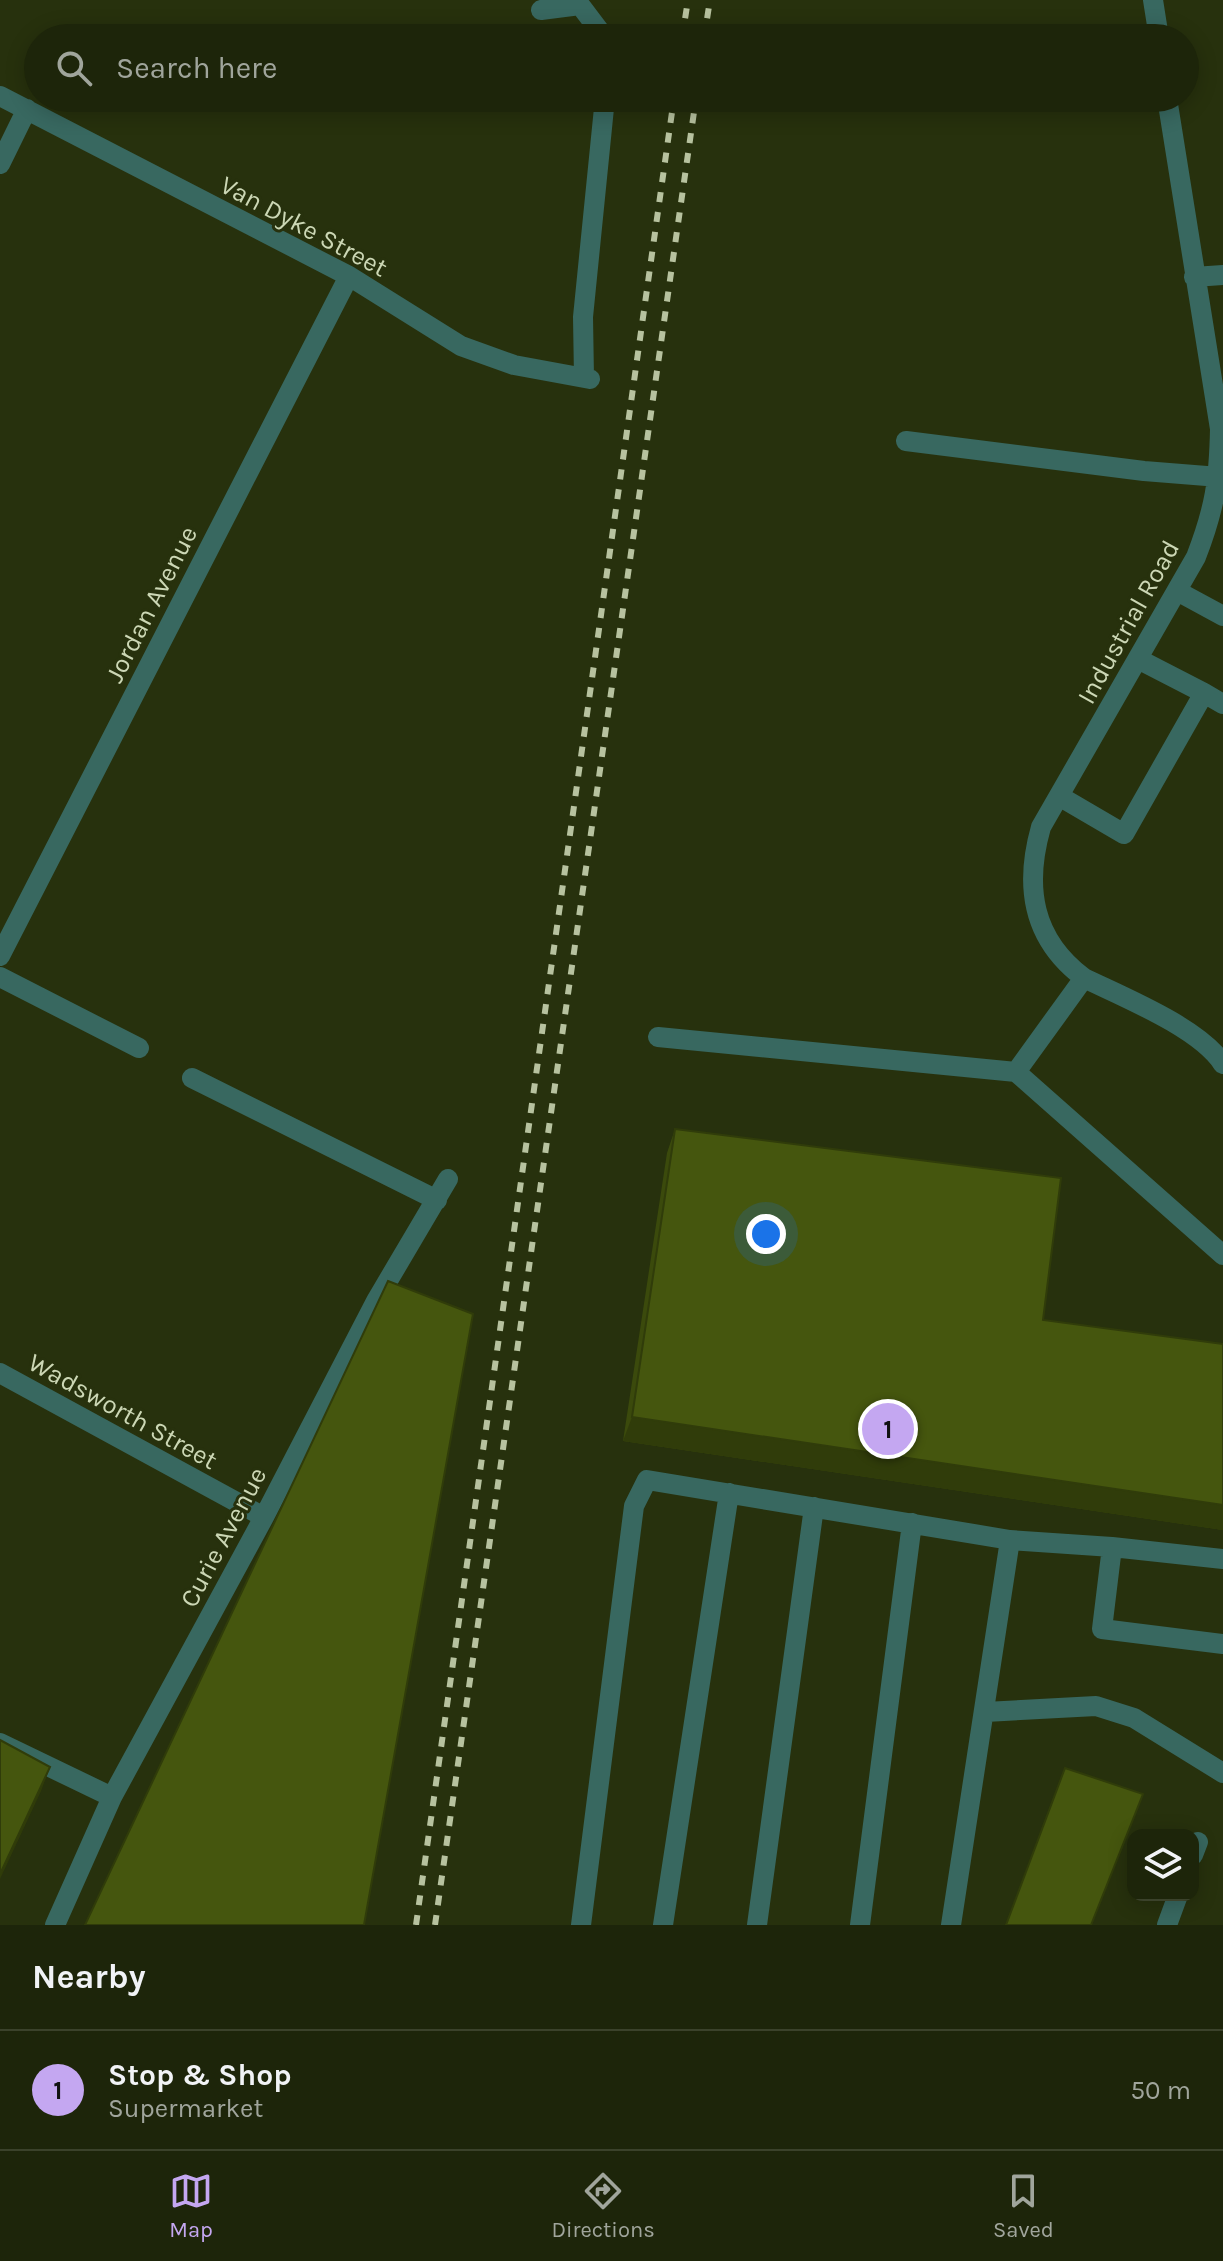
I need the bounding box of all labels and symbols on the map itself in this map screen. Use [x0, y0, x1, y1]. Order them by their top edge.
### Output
street label: Van Dyke Street [215, 169, 393, 284]
street label: Jordan Avenue [99, 521, 204, 688]
street label: Industrial Road [1071, 535, 1186, 709]
your location [746, 1214, 786, 1254]
street label: Wadsworth Street [23, 1347, 223, 1476]
pin: 1 [862, 1399, 914, 1459]
street label: Curie Avenue [174, 1462, 273, 1612]

